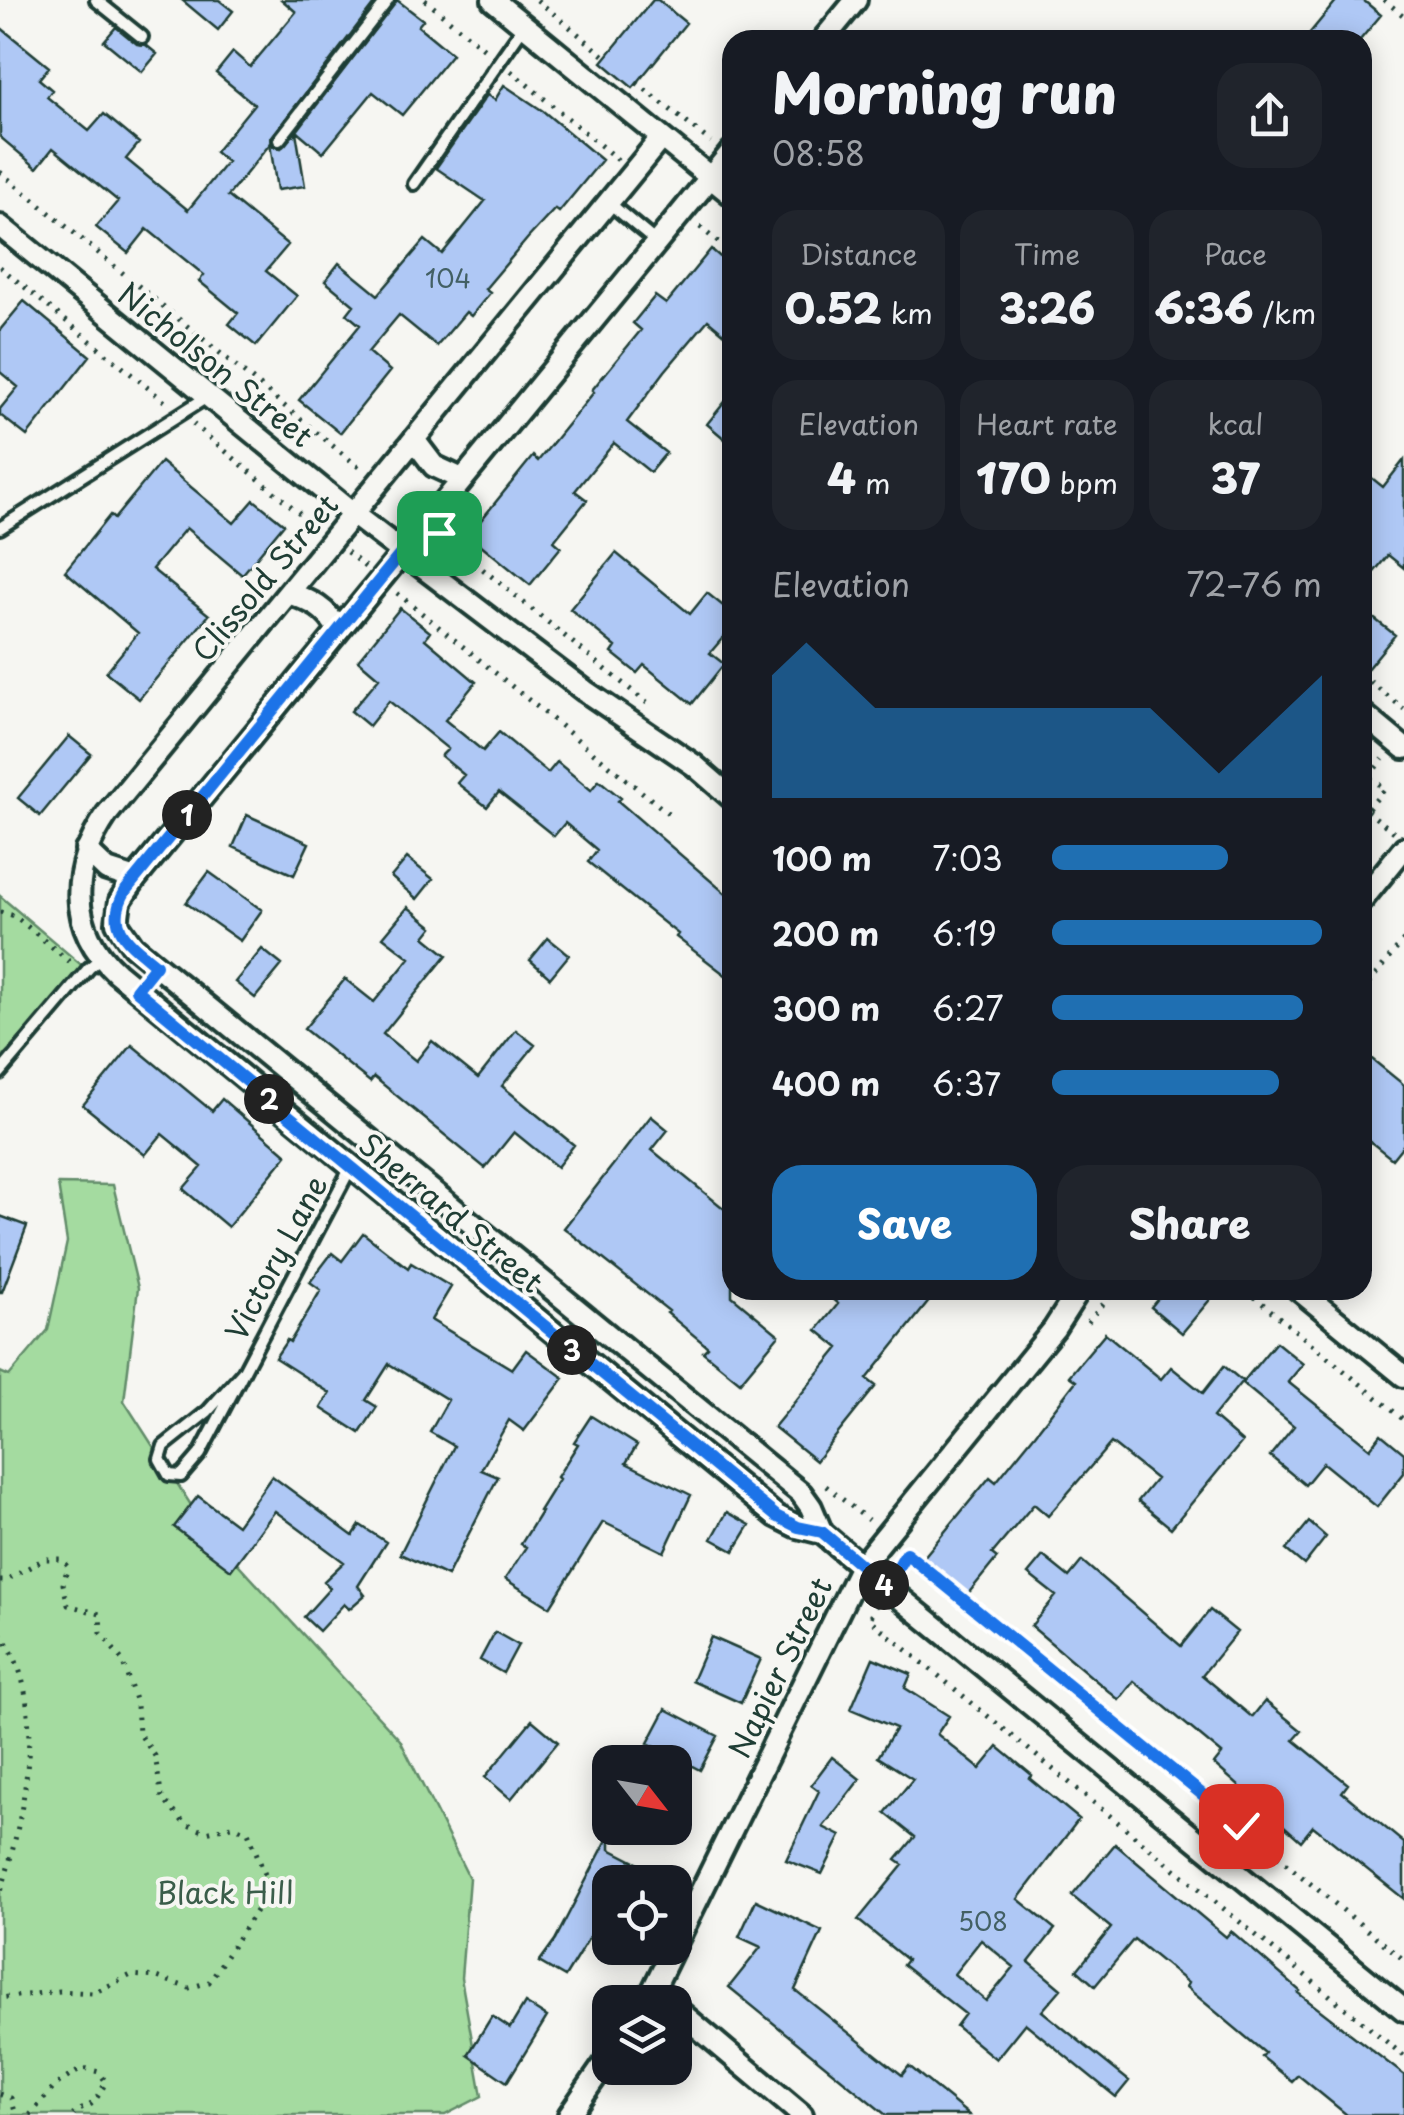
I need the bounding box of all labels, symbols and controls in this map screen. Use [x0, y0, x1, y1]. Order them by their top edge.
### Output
text: Morning run [772, 50, 1117, 133]
button: share [1217, 63, 1322, 168]
text: 08:58 [772, 129, 865, 177]
text: Distance [800, 232, 917, 275]
text: Time [1014, 232, 1080, 275]
text: Pace [1204, 232, 1267, 275]
house number: 104 [425, 259, 471, 297]
street label: Nicholson Street [109, 271, 323, 457]
text: 0.52 [785, 275, 882, 338]
text: 3:26 [999, 275, 1095, 338]
text: 6:36 [1154, 275, 1254, 338]
text: km [882, 291, 933, 334]
text: /km [1254, 291, 1316, 334]
text: Elevation [798, 402, 919, 445]
text: Heart rate [976, 402, 1118, 445]
text: kcal [1207, 402, 1263, 445]
text: 4 [827, 445, 856, 508]
text: 170 [976, 445, 1051, 508]
text: 37 [1211, 445, 1260, 508]
text: m [856, 461, 890, 504]
text: bpm [1051, 461, 1118, 504]
street label: Clissold Street [180, 483, 348, 671]
pin [397, 491, 482, 576]
icon: arrive [412, 506, 467, 561]
text: Elevation [772, 560, 910, 608]
text: 72–76 m [1186, 560, 1322, 608]
pin: 1 [162, 790, 212, 840]
text: 1 [180, 793, 194, 836]
text: 100 m [772, 834, 872, 882]
text: 7:03 [932, 834, 1003, 882]
text: 200 m [772, 909, 879, 957]
text: 6:19 [932, 909, 997, 957]
text: 300 m [772, 984, 880, 1032]
text: 6:27 [932, 984, 1004, 1032]
text: 400 m [772, 1059, 880, 1107]
text: 6:37 [932, 1059, 1001, 1107]
pin: 2 [244, 1074, 294, 1124]
text: 2 [259, 1077, 279, 1120]
street label: Sherrard Street [350, 1121, 554, 1303]
button: Save [772, 1165, 1037, 1280]
button: Share [1057, 1165, 1322, 1280]
street label: Victory Lane [213, 1166, 337, 1348]
pin: 3 [547, 1325, 597, 1375]
text: 3 [563, 1328, 581, 1371]
pin: 4 [859, 1560, 909, 1610]
text: 4 [874, 1563, 894, 1606]
street label: Napier Street [716, 1569, 842, 1765]
north arrow [592, 1745, 692, 1845]
map controls [592, 1745, 692, 2085]
pin [1199, 1784, 1284, 1869]
icon: check [1214, 1799, 1269, 1854]
button: locate [592, 1865, 692, 1965]
park label: Black Hill [156, 1869, 294, 1914]
house number: 508 [958, 1902, 1008, 1940]
button: layers [592, 1985, 692, 2085]

